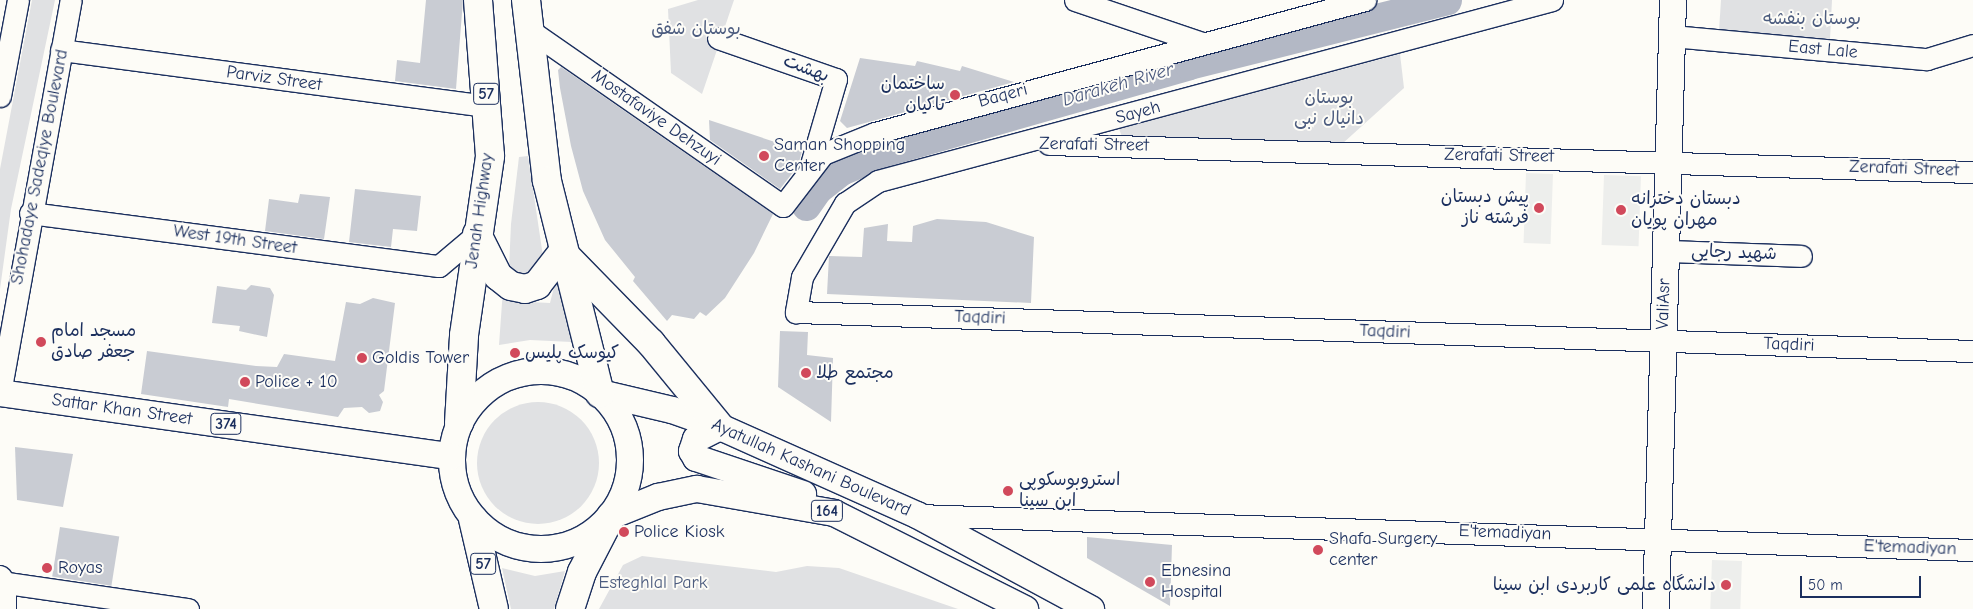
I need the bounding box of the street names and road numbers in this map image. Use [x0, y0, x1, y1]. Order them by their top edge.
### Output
street label: East Lale [1787, 36, 1859, 64]
street label: Shohadaye Sadeqiye Boulevard [7, 48, 73, 286]
street label: بهشت [780, 50, 832, 88]
street label: Parviz Street [225, 62, 323, 96]
street label: Mostafaviye Dehzuyi [587, 65, 725, 171]
street label: Baqeri [976, 79, 1030, 113]
road number: 57 [472, 80, 500, 108]
street label: Sayeh [1113, 97, 1163, 129]
street label: Zerafati Street [1039, 133, 1149, 157]
street label: Zerafati Street [1444, 144, 1554, 168]
street label: Jenah Highway [461, 152, 499, 270]
street label: Zerafati Street [1849, 156, 1959, 182]
street label: West 19th Street [172, 221, 298, 259]
street label: شهید رجایی [1691, 241, 1777, 265]
street label: ValiAsr [1652, 278, 1676, 330]
street label: Taqdiri [954, 306, 1006, 330]
street label: Taqdiri [1359, 320, 1411, 344]
street label: Taqdiri [1763, 333, 1815, 357]
street label: Sattar Khan Street [50, 389, 194, 431]
road number: 374 [210, 410, 242, 438]
street label: Ayatullah Kashani Boulevard [708, 414, 914, 522]
road number: 164 [811, 498, 843, 524]
street label: E'temadiyan [1458, 521, 1552, 545]
street label: E'temadiyan [1863, 536, 1957, 560]
road number: 57 [469, 550, 497, 578]

